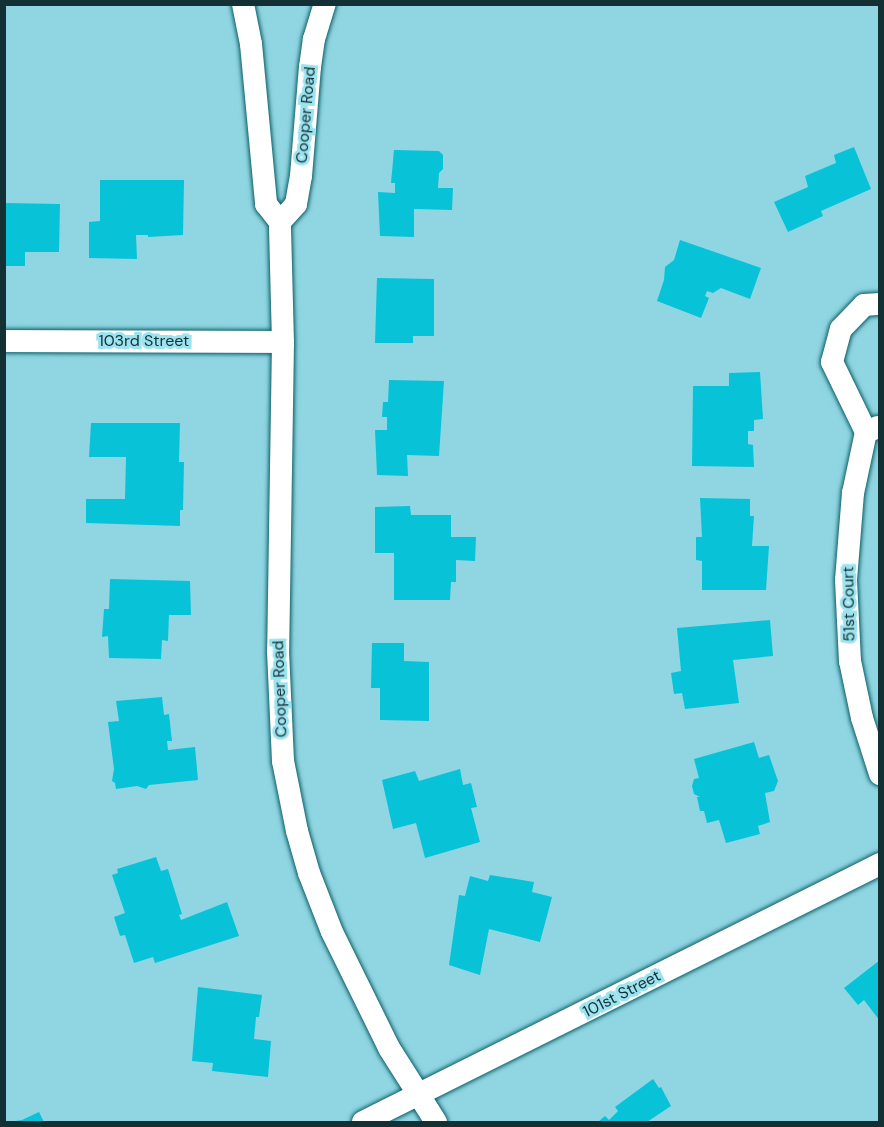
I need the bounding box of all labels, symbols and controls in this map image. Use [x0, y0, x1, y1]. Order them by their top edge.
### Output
street label: Cooper Road [292, 66, 320, 164]
street label: 103rd Street [99, 331, 189, 351]
street label: 51st Court [839, 566, 859, 642]
street label: Cooper Road [269, 640, 291, 738]
street label: 101st Street [580, 966, 664, 1022]

